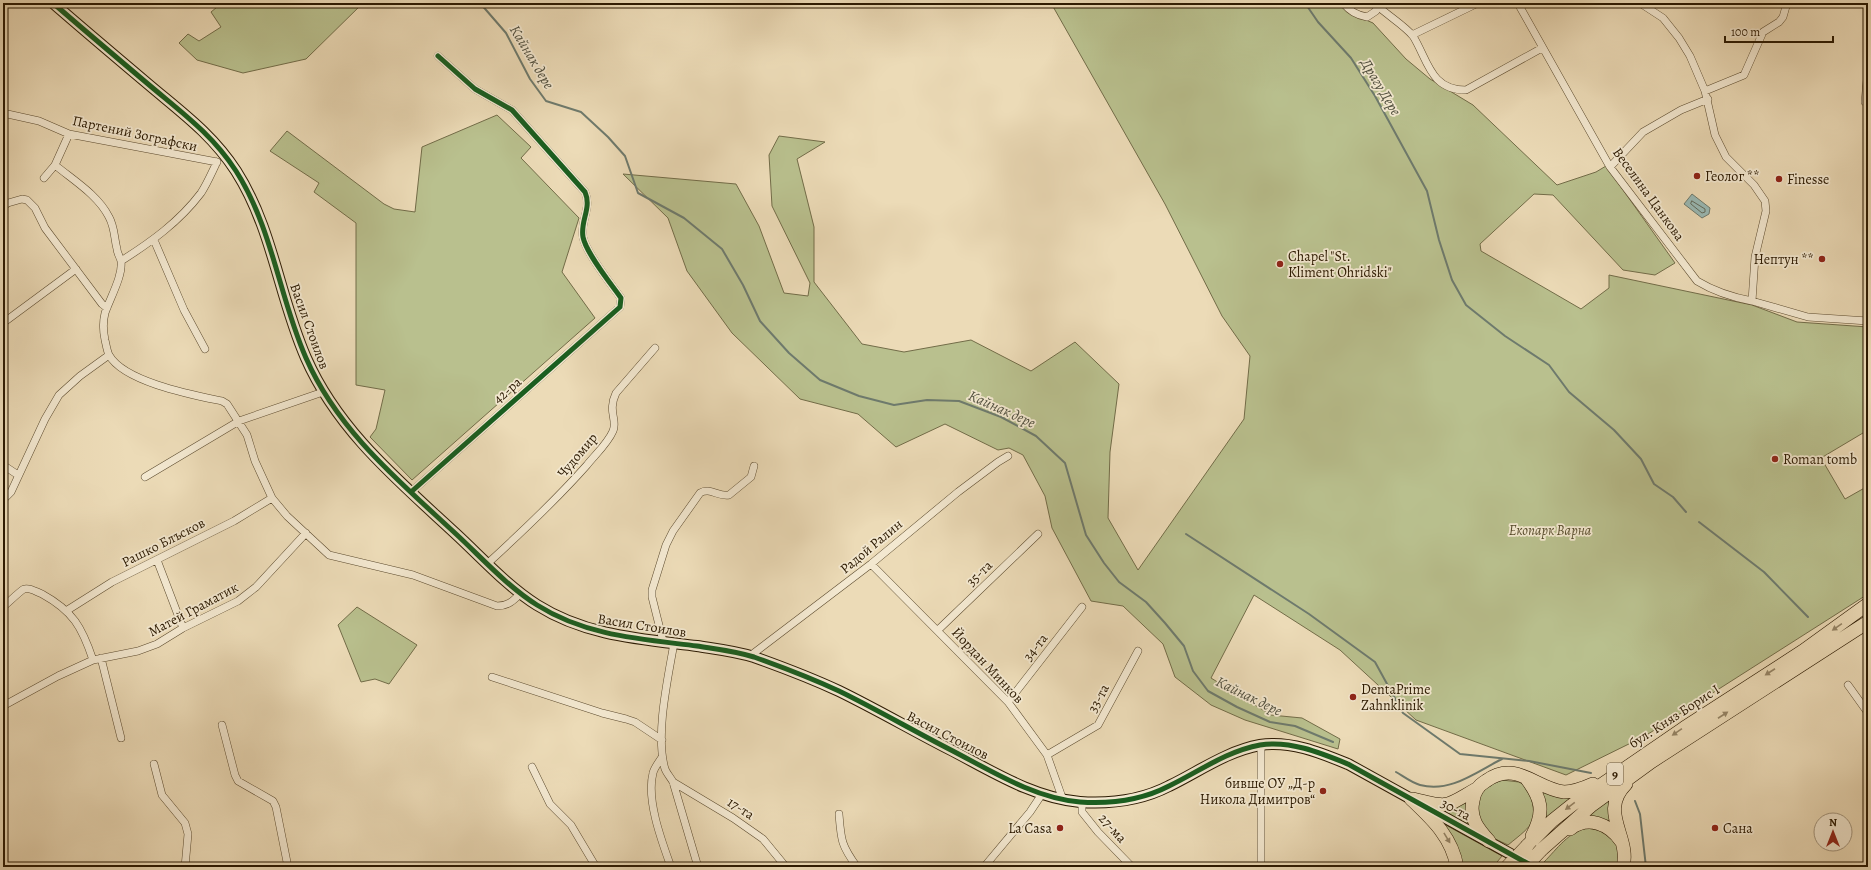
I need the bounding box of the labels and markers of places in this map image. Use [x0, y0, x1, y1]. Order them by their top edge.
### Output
place label: Геолог ** [1705, 167, 1760, 186]
place label: Finesse [1787, 170, 1829, 189]
marker: Геолог ** [1692, 171, 1702, 181]
marker: Finesse [1774, 174, 1784, 184]
place label: Chapel "St. Kliment Ohridski" [1288, 247, 1392, 282]
place label: Нептун ** [1753, 250, 1814, 269]
marker: Нептун ** [1817, 254, 1827, 264]
marker: Chapel "St. Kliment Ohridski" [1275, 259, 1285, 269]
place label: Roman tomb [1783, 450, 1857, 469]
marker: Roman tomb [1770, 454, 1780, 464]
place label: DentaPrime Zahnklinik [1361, 680, 1430, 715]
marker: DentaPrime Zahnklinik [1348, 692, 1358, 702]
place label: бивше ОУ „Д-р Никола Димитров“ [1200, 774, 1315, 809]
marker: бивше ОУ „Д-р Никола Димитров“ [1318, 786, 1328, 796]
place label: La Casa [1008, 819, 1052, 838]
place label: Сана [1723, 819, 1753, 838]
marker: La Casa [1055, 823, 1065, 833]
marker: Сана [1710, 823, 1720, 833]

